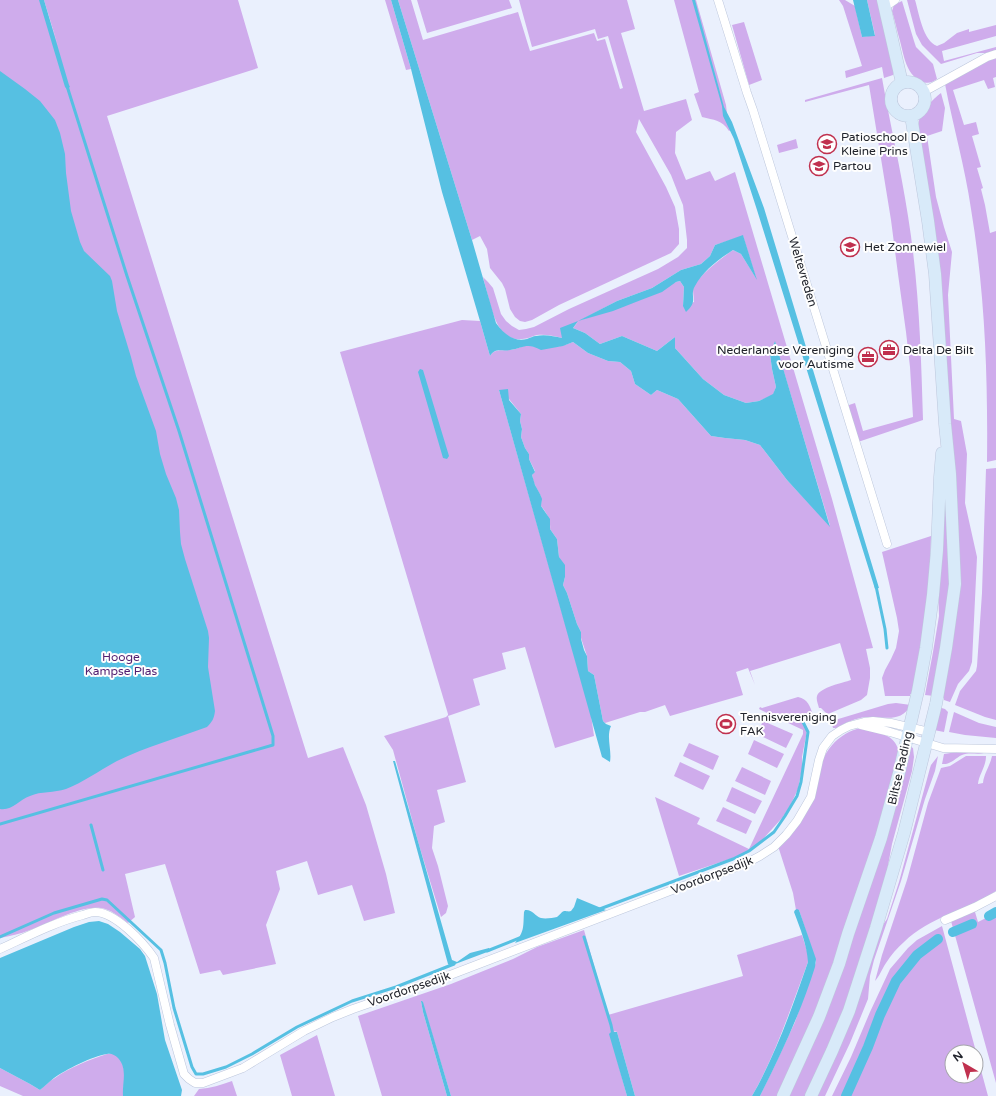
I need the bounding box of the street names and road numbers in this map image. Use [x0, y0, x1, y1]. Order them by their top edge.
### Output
street label: Weltevreden [786, 236, 820, 308]
street label: Biltse Rading [885, 730, 915, 806]
street label: Voordorpsedijk [669, 853, 755, 897]
street label: Voordorpsedijk [366, 968, 453, 1010]

